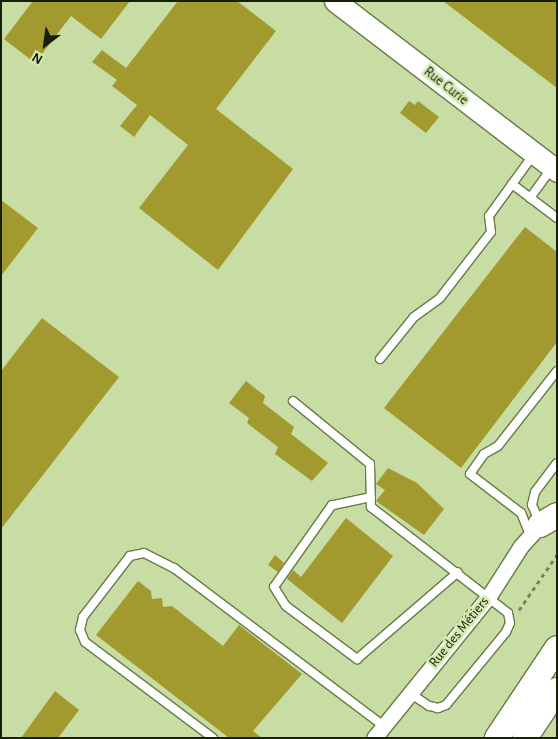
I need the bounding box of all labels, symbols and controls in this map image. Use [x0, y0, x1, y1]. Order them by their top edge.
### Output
north arrow [20, 20, 70, 70]
text: N [30, 49, 45, 66]
street label: Rue Curie [420, 63, 472, 109]
street label: Rue des Métiers [425, 593, 493, 671]

